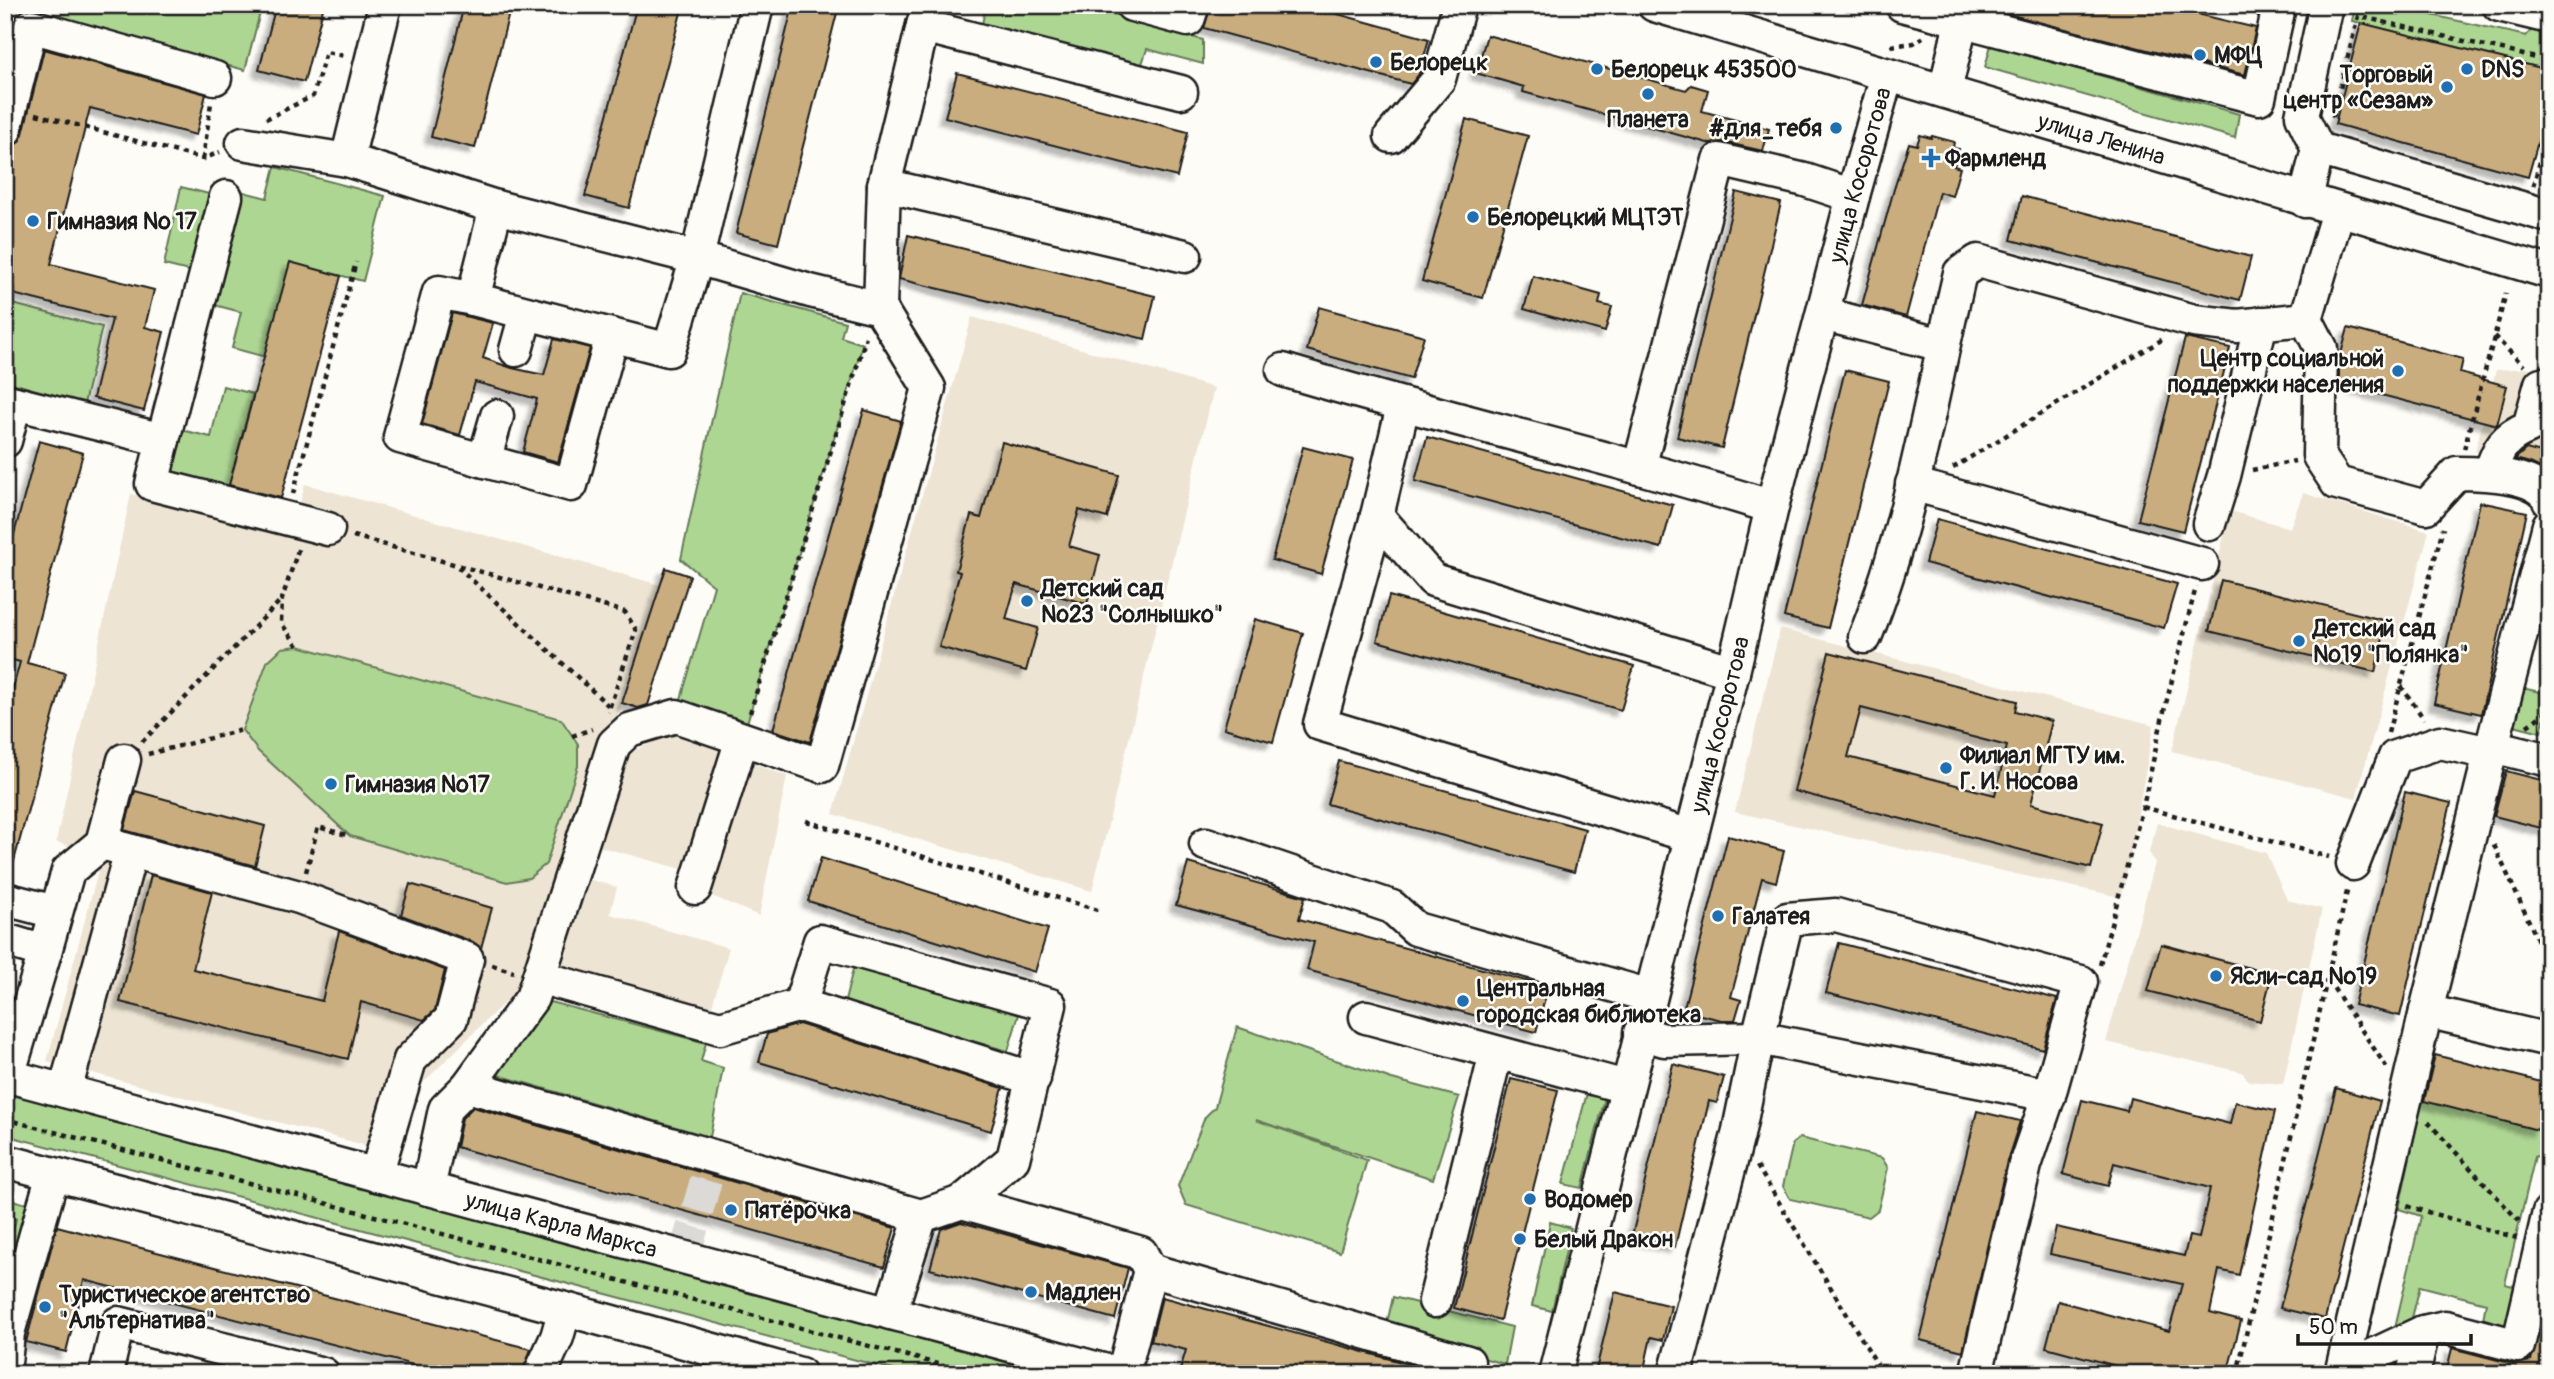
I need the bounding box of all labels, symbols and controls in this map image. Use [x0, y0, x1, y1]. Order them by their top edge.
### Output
place label: МФЦ [2214, 41, 2263, 70]
marker: МФЦ [2192, 47, 2208, 63]
place label: Белорецк [1390, 48, 1488, 77]
marker: Белорецк [1368, 54, 1384, 70]
place label: Белорецк 453500 [1611, 55, 1797, 84]
place label: DNS [2481, 55, 2524, 84]
place label: Торговый центр «Сезам» [2283, 60, 2433, 115]
marker: Белорецк 453500 [1589, 61, 1605, 77]
marker: DNS [2459, 61, 2475, 77]
marker: Торговый центр «Сезам» [2439, 79, 2455, 95]
street label: улица Косоротова [1821, 84, 1897, 267]
marker: Планета [1640, 86, 1656, 102]
place label: Планета [1607, 105, 1689, 134]
street label: улица Ленина [2033, 106, 2169, 171]
place label: #для_тебя [1709, 114, 1822, 143]
marker: #для_тебя [1828, 120, 1844, 136]
place label: Фармленд [1944, 144, 2047, 173]
marker: Фармленд [1923, 150, 1939, 166]
place label: Белорецкий МЦТЭТ [1487, 203, 1684, 232]
place label: Гимназия № 17 [47, 207, 198, 236]
marker: Белорецкий МЦТЭТ [1465, 209, 1481, 225]
marker: Гимназия № 17 [25, 213, 41, 229]
place label: Центр социальной поддержки населения [2167, 344, 2384, 399]
marker: Центр социальной поддержки населения [2390, 363, 2406, 379]
place label: Детский сад №23 "Солнышко" [1039, 574, 1223, 629]
marker: Детский сад №23 "Солнышко" [1019, 593, 1035, 609]
place label: Детский сад №19 "Полянка" [2311, 614, 2469, 669]
street label: улица Косоротова [1683, 633, 1755, 817]
marker: Детский сад №19 "Полянка" [2291, 633, 2307, 649]
place label: Филиал МГТУ им. Г. И. Носова [1959, 741, 2125, 796]
marker: Филиал МГТУ им. Г. И. Носова [1938, 760, 1954, 776]
place label: Гимназия №17 [345, 770, 491, 799]
marker: Гимназия №17 [323, 776, 339, 792]
place label: Галатея [1732, 902, 1810, 931]
marker: Галатея [1710, 908, 1726, 924]
place label: Ясли-сад №19 [2230, 962, 2377, 991]
marker: Ясли-сад №19 [2208, 968, 2224, 984]
place label: Центральная городская библиотека [1476, 974, 1701, 1029]
marker: Центральная городская библиотека [1455, 993, 1471, 1009]
street label: улица Карла Маркса [461, 1185, 660, 1264]
place label: Водомер [1544, 1185, 1633, 1214]
marker: Водомер [1522, 1191, 1538, 1207]
place label: Пятёрочка [745, 1196, 851, 1225]
marker: Пятёрочка [723, 1202, 739, 1218]
place label: Белый Дракон [1534, 1225, 1673, 1254]
marker: Белый Дракон [1512, 1231, 1528, 1247]
place label: Мадлен [1045, 1278, 1121, 1307]
place label: Туристическое агентство "Альтернатива" [58, 1280, 311, 1335]
marker: Мадлен [1023, 1284, 1039, 1300]
marker: Туристическое агентство "Альтернатива" [37, 1299, 53, 1315]
scale bar [2298, 1302, 2472, 1346]
text: 50 m [2309, 1314, 2358, 1341]

